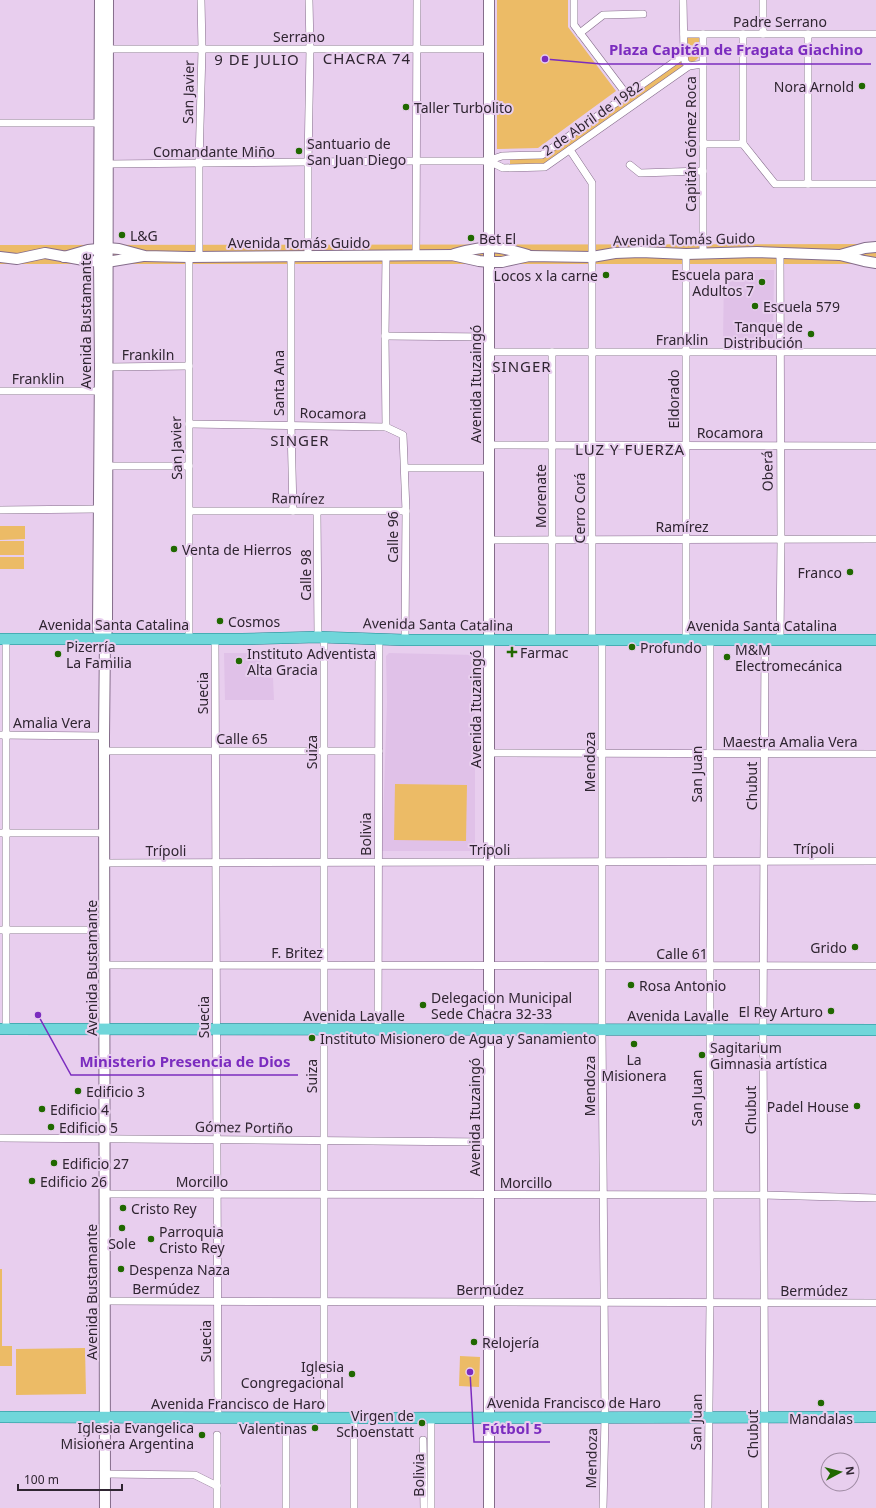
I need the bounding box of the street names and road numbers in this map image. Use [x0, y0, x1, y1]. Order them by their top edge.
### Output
street label: Padre Serrano [733, 12, 827, 31]
street label: Serrano [273, 27, 325, 46]
street label: San Javier [178, 60, 198, 124]
street label: 2 de Abril de 1982 [538, 76, 646, 160]
street label: Capitán Gómez Roca [681, 76, 700, 212]
street label: Comandante Miño [153, 142, 275, 161]
street label: Avenida Tomás Guido [613, 228, 755, 250]
street label: Avenida Tomás Guido [228, 233, 370, 252]
street label: Avenida Bustamante [76, 253, 95, 389]
street label: Avenida Ituzaingó [466, 325, 485, 443]
street label: Franklin [656, 330, 708, 349]
street label: Frankiln [122, 345, 174, 364]
street label: Santa Ana [269, 350, 288, 416]
street label: Franklin [12, 369, 64, 388]
street label: Eldorado [664, 370, 683, 428]
street label: Rocamora [300, 403, 366, 423]
street label: San Javier [166, 416, 186, 480]
street label: Rocamora [697, 423, 763, 442]
street label: Oberá [757, 450, 777, 492]
street label: Morenate [531, 464, 550, 528]
street label: Cerro Corá [570, 473, 589, 543]
street label: Ramírez [271, 488, 325, 508]
street label: Calle 96 [383, 511, 402, 563]
street label: Ramírez [655, 517, 709, 536]
street label: Calle 98 [296, 549, 315, 601]
street label: Avenida Santa Catalina [363, 613, 513, 635]
street label: Avenida Santa Catalina [39, 615, 189, 634]
street label: Avenida Santa Catalina [687, 616, 837, 635]
street label: Avenida Ituzaingó [466, 650, 485, 768]
street label: Suecia [193, 672, 212, 714]
street label: Amalia Vera [13, 713, 91, 732]
street label: Calle 65 [216, 729, 268, 748]
street label: Mendoza [580, 732, 599, 792]
street label: Maestra Amalia Vera [722, 732, 858, 751]
street label: Suiza [302, 735, 321, 769]
street label: San Juan [687, 746, 706, 802]
street label: Chubut [742, 762, 761, 810]
street label: Bolivia [356, 812, 375, 856]
street label: Trípoli [794, 839, 834, 858]
street label: Trípoli [470, 840, 510, 859]
street label: Trípoli [146, 841, 186, 860]
street label: Avenida Bustamante [82, 900, 101, 1036]
street label: F. Britez [271, 943, 323, 962]
street label: Calle 61 [656, 944, 708, 963]
street label: Suecia [194, 996, 213, 1038]
street label: Avenida Lavalle [303, 1006, 405, 1025]
street label: Avenida Lavalle [627, 1006, 729, 1025]
street label: Mendoza [580, 1056, 599, 1116]
street label: Avenida Ituzaingó [465, 1058, 484, 1176]
street label: Suiza [302, 1059, 321, 1093]
street label: San Juan [687, 1070, 706, 1126]
street label: Chubut [741, 1086, 760, 1134]
street label: Gómez Portiño [195, 1117, 293, 1137]
street label: Morcillo [176, 1172, 228, 1191]
street label: Morcillo [500, 1173, 552, 1192]
street label: Avenida Bustamante [82, 1224, 101, 1360]
street label: Bermúdez [132, 1279, 200, 1298]
street label: Bermúdez [456, 1280, 524, 1299]
street label: Bermúdez [780, 1281, 848, 1300]
street label: Suecia [196, 1320, 215, 1362]
street label: Avenida Francisco de Haro [487, 1393, 661, 1412]
street label: San Juan [686, 1393, 706, 1451]
street label: Avenida Francisco de Haro [151, 1394, 325, 1413]
street label: Chubut [743, 1410, 762, 1458]
street label: Mendoza [581, 1428, 601, 1488]
street label: Bolivia [409, 1453, 428, 1497]

